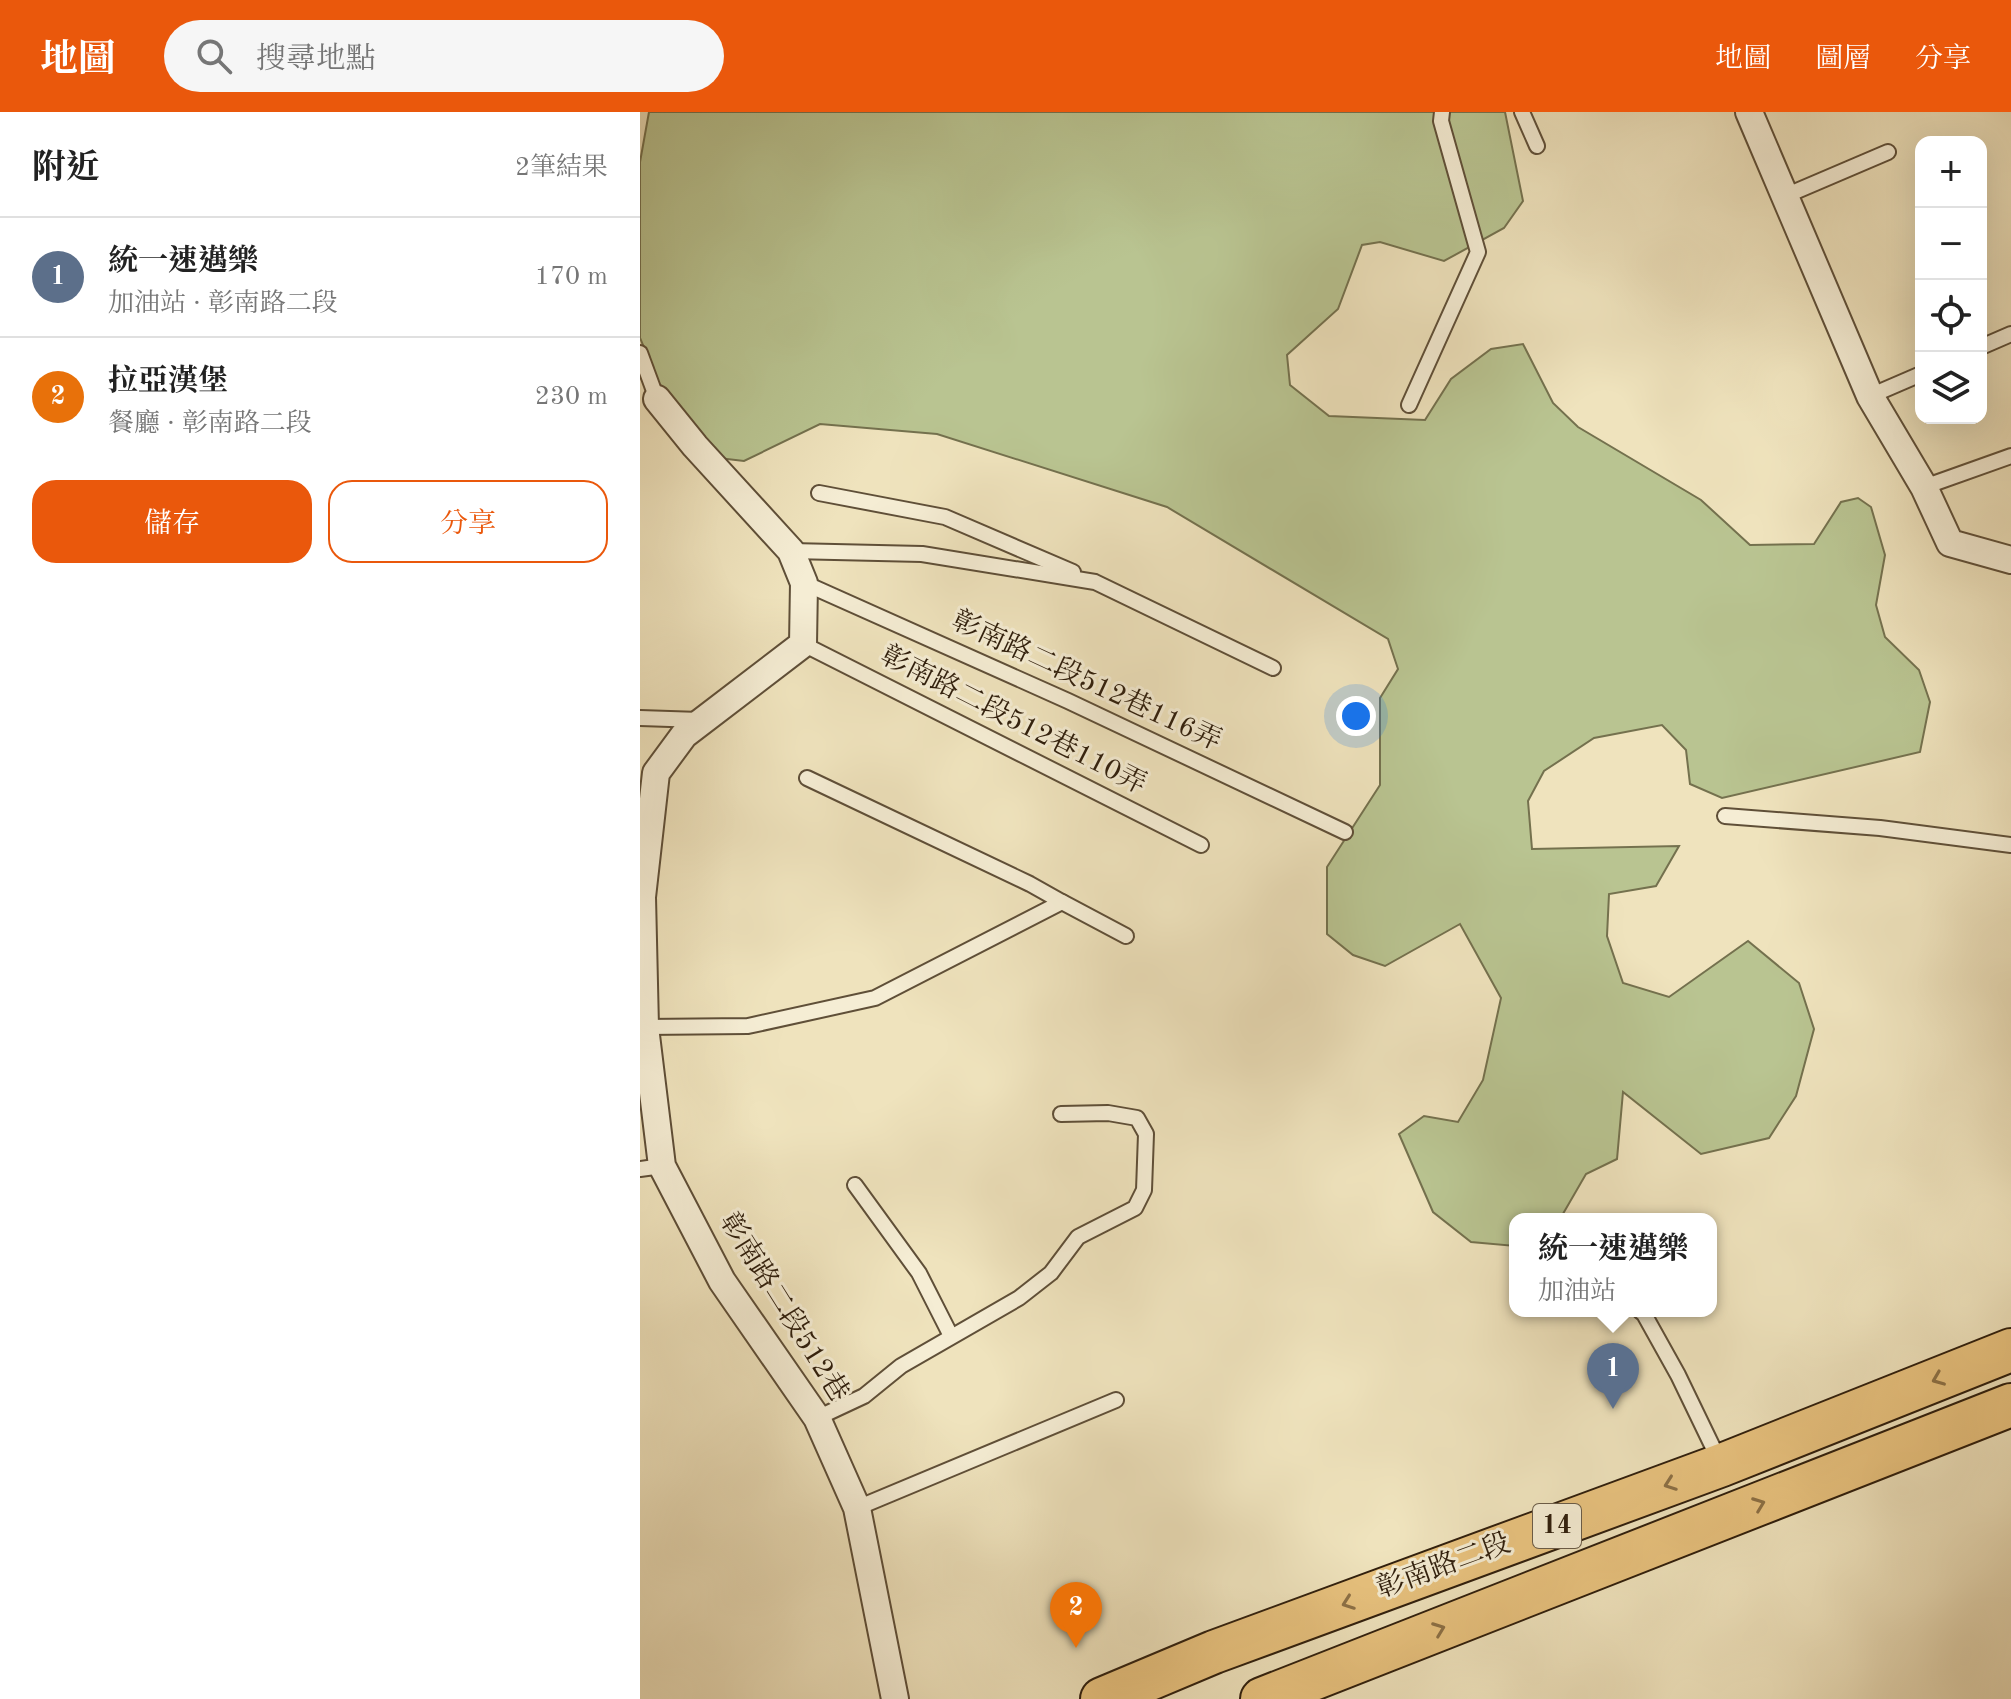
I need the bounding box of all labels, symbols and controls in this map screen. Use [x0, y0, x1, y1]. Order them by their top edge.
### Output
search box [164, 20, 724, 92]
icon: search [192, 34, 236, 78]
text: 地圖 [40, 42, 116, 80]
text: 搜尋地點 [256, 45, 376, 75]
text: 地圖 [1715, 46, 1771, 74]
text: 圖層 [1815, 46, 1871, 74]
text: 分享 [1915, 46, 1971, 74]
map controls [1915, 136, 1987, 424]
button: + [1915, 136, 1987, 208]
text: 附近 [32, 152, 100, 186]
text: 2筆結果 [515, 155, 608, 181]
button: − [1915, 208, 1987, 280]
text: 統一速邁樂 [108, 247, 258, 277]
text: 1 [50, 264, 66, 290]
text: 170 m [535, 264, 608, 290]
button: locate [1915, 280, 1987, 352]
text: 加油站 · 彰南路二段 [108, 291, 338, 317]
button: layers [1915, 352, 1987, 424]
text: 拉亞漢堡 [108, 367, 228, 397]
text: 2 [50, 384, 66, 410]
text: 230 m [535, 384, 608, 410]
text: 餐廳 · 彰南路二段 [108, 411, 312, 437]
button: 儲存 [32, 480, 312, 563]
button: 分享 [328, 480, 608, 563]
street label: 彰南路二段512巷116弄 [947, 605, 1226, 757]
street label: 彰南路二段512巷110弄 [876, 639, 1151, 800]
your location [1336, 696, 1376, 736]
street label: 彰南路二段512巷 [714, 1207, 855, 1407]
popup [1509, 1213, 1717, 1317]
text: 統一速邁樂 [1538, 1235, 1688, 1265]
text: 加油站 [1538, 1279, 1616, 1305]
pin: 1 [1587, 1343, 1639, 1409]
one-way arrow [1932, 1369, 1946, 1386]
one-way arrow [1664, 1474, 1678, 1491]
one-way arrow [1751, 1497, 1765, 1514]
road number: 14 [1533, 1504, 1581, 1548]
street label: 彰南路二段 [1372, 1527, 1515, 1604]
pin: 2 [1050, 1582, 1102, 1648]
one-way arrow [1341, 1593, 1355, 1610]
one-way arrow [1431, 1623, 1445, 1639]

